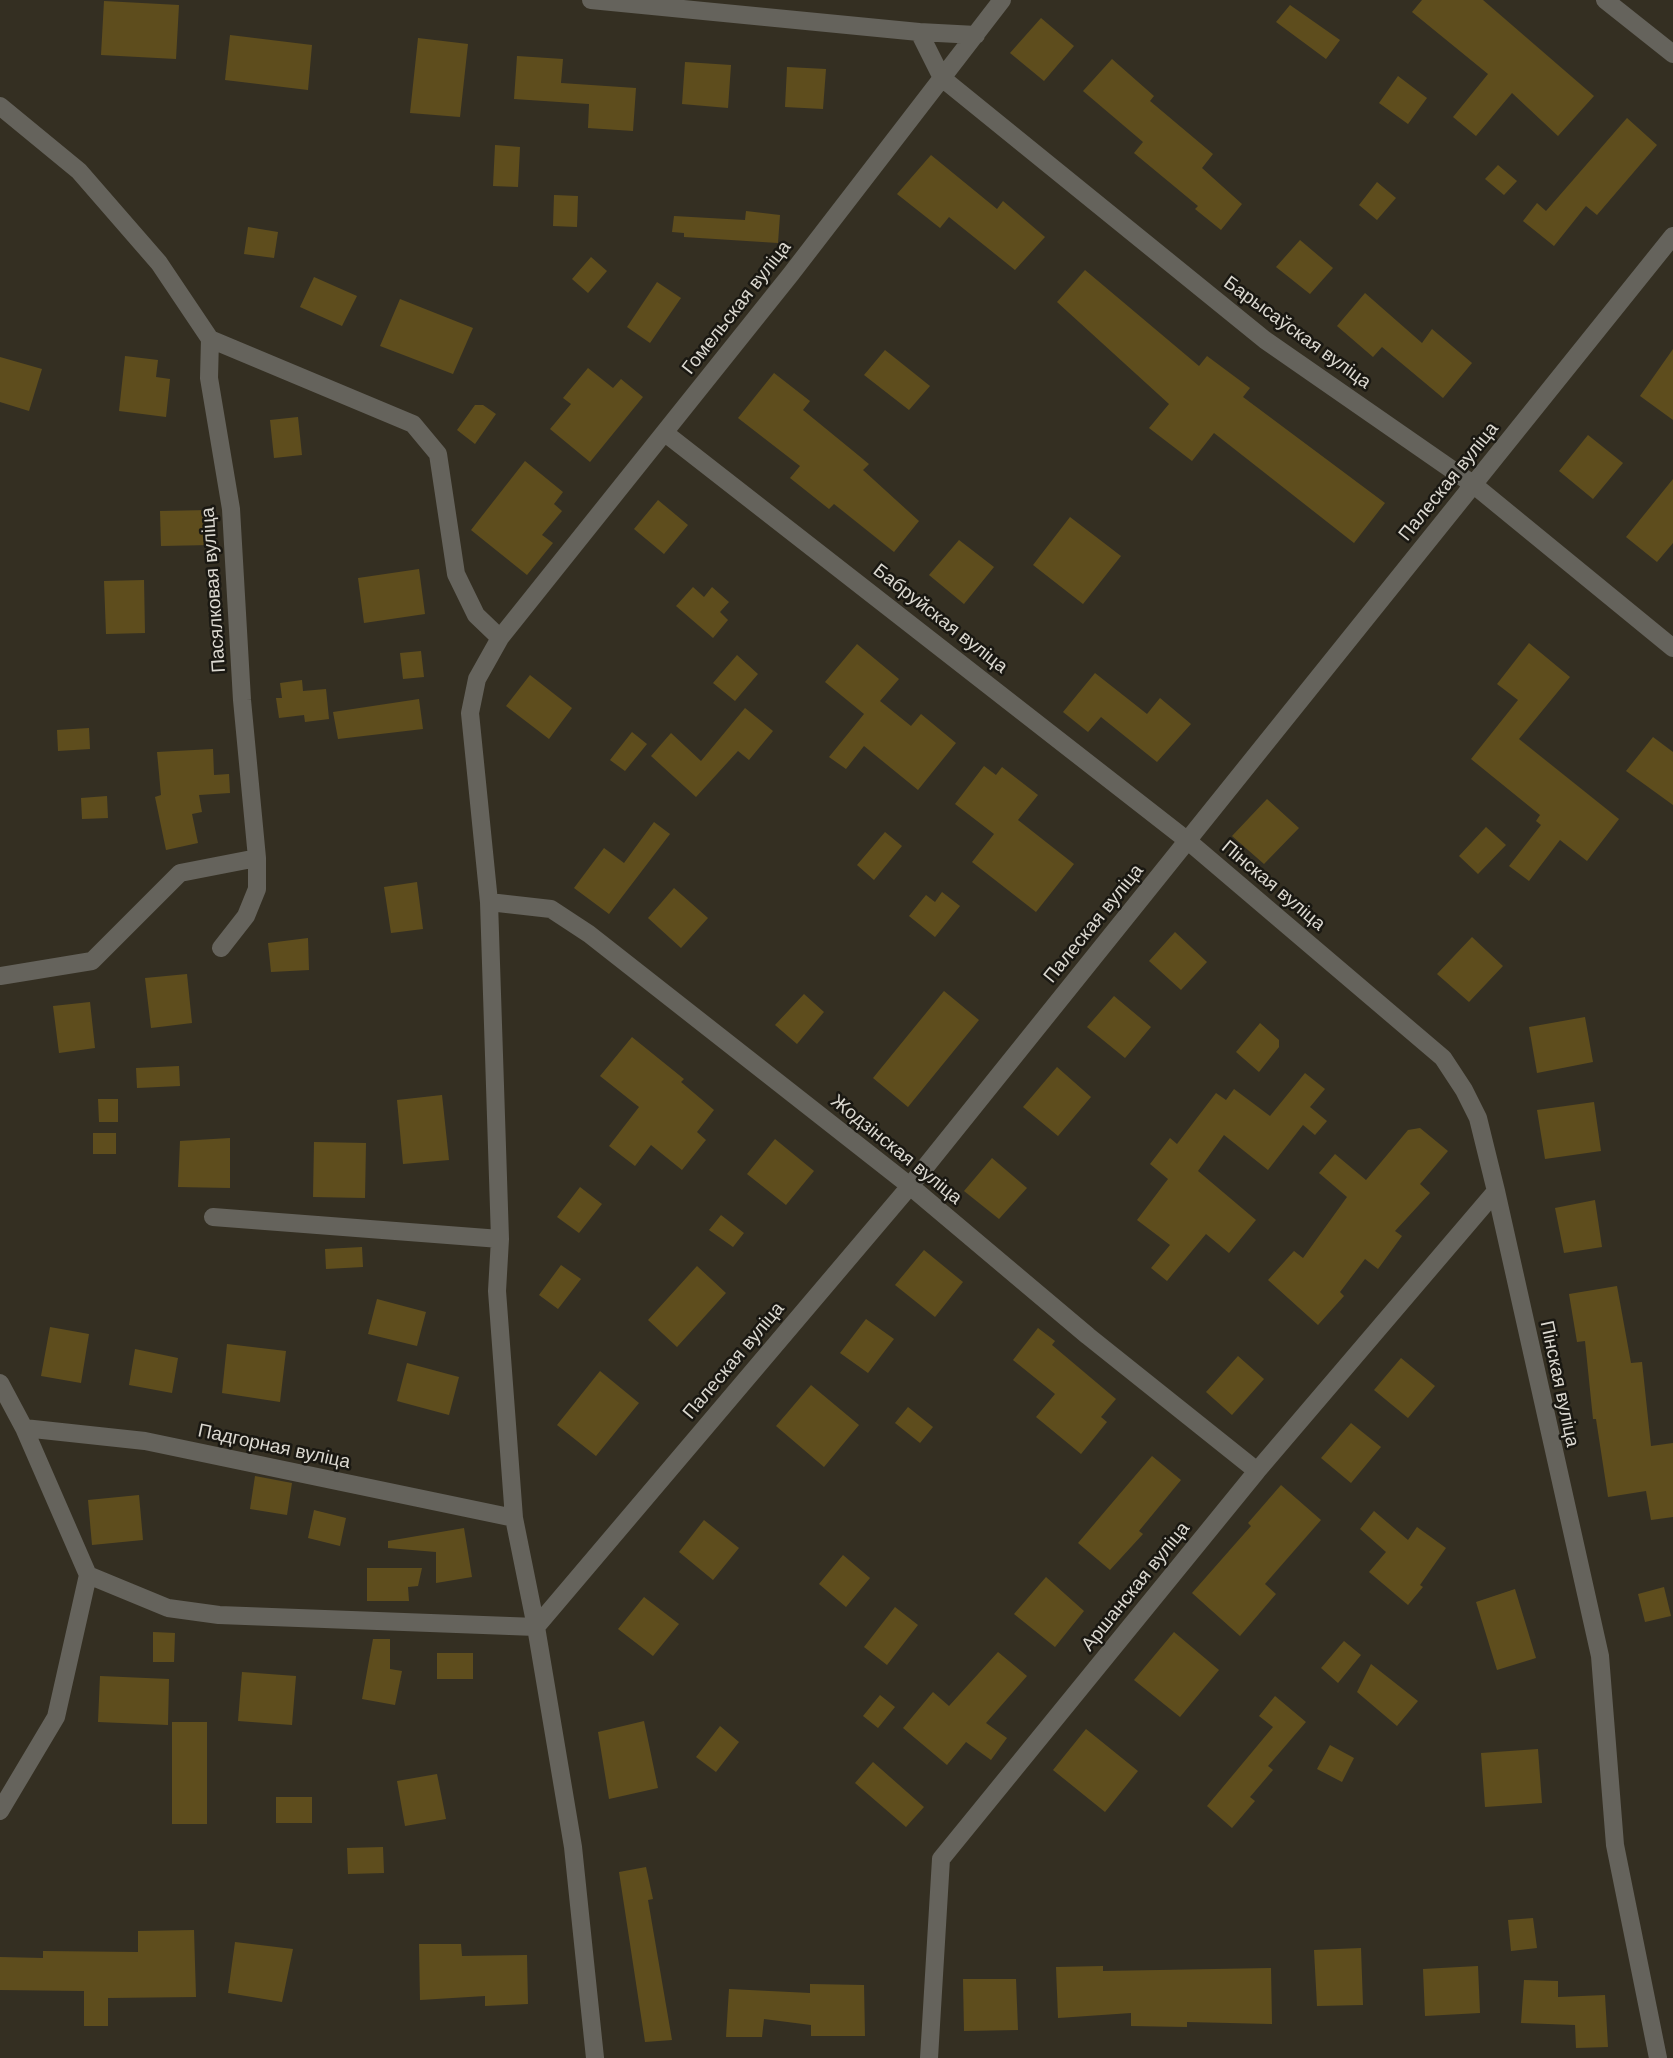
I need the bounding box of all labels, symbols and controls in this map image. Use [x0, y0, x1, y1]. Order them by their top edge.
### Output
street label: Гомельская вуліца [678, 237, 796, 379]
street label: Барысаўская вуліца [1219, 272, 1375, 394]
street label: Палеская вуліца [1394, 418, 1504, 546]
street label: Пасялковая вуліца [197, 507, 231, 673]
street label: Бабруйская вуліца [868, 559, 1012, 679]
street label: Пінская вуліца [1217, 836, 1329, 936]
street label: Палеская вуліца [1039, 860, 1149, 988]
street label: Жодзінская вуліца [826, 1090, 966, 1210]
street label: Палеская вуліца [678, 1298, 790, 1424]
street label: Пінская вуліца [1535, 1319, 1583, 1449]
street label: Падгорная вуліца [196, 1420, 352, 1474]
street label: Аршанская вуліца [1077, 1518, 1195, 1656]

